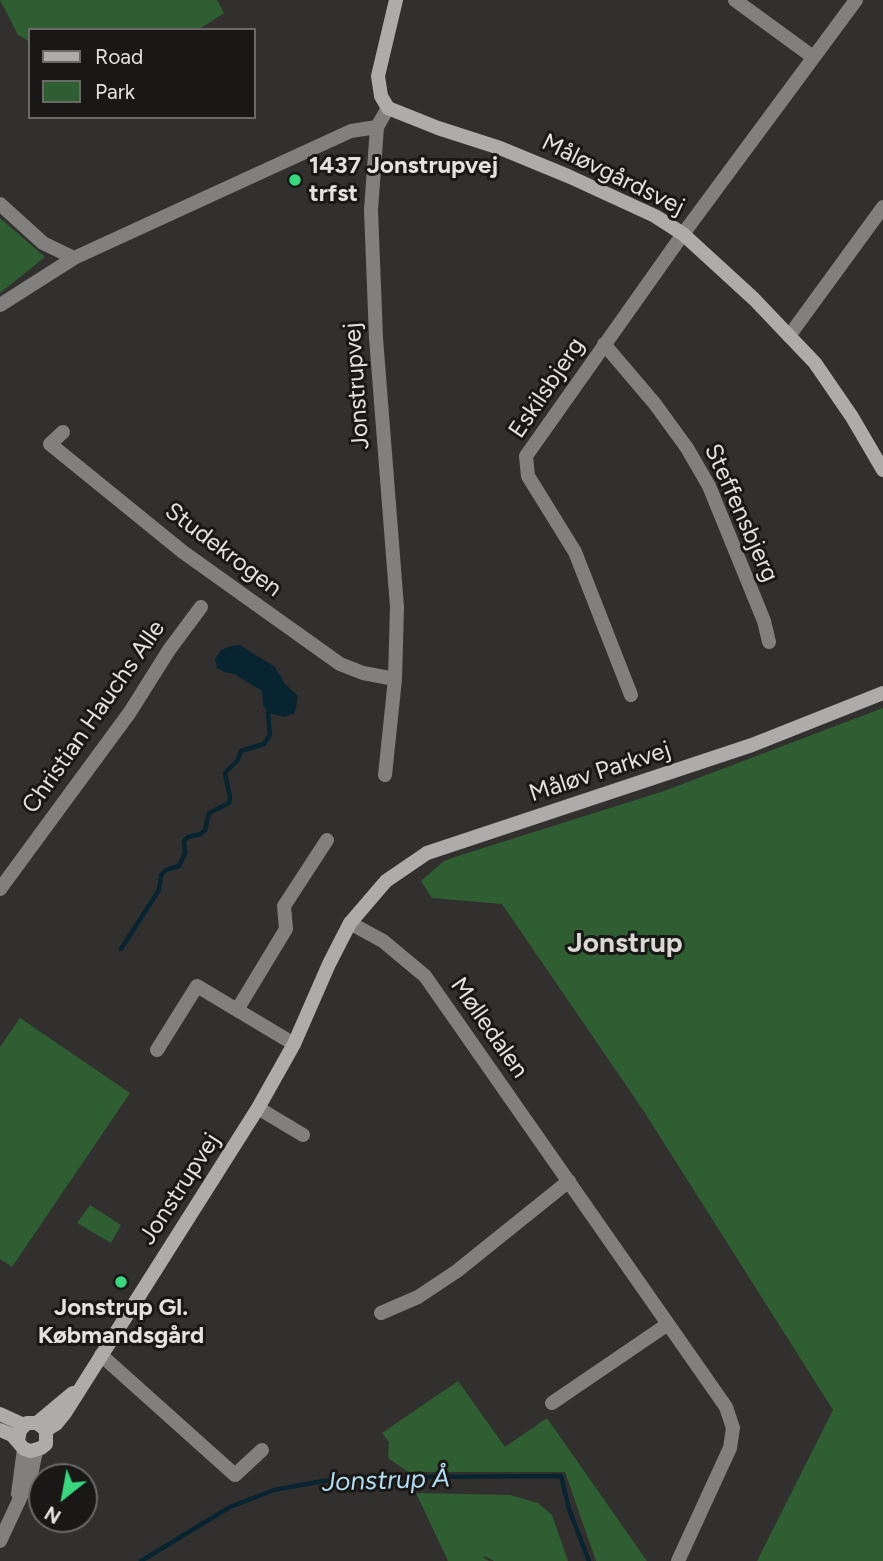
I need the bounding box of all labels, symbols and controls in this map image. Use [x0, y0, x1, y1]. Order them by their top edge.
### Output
legend [28, 28, 256, 119]
text: Road [95, 44, 143, 69]
text: Park [95, 79, 135, 104]
street label: Måløvgårdsvej [537, 128, 689, 222]
place label: 1437 Jonstrupvej trfst [309, 152, 498, 208]
marker: 1437 Jonstrupvej trfst [287, 172, 303, 188]
street label: Jonstrupvej [338, 322, 376, 450]
street label: Eskilsbjerg [503, 332, 591, 444]
street label: Steffensbjerg [698, 440, 784, 586]
street label: Studekrogen [159, 497, 287, 603]
street label: Christian Hauchs Alle [17, 615, 171, 819]
street label: Måløv Parkvej [526, 736, 674, 808]
district label: Jonstrup [567, 927, 683, 961]
street label: Mølledalen [444, 972, 534, 1084]
street label: Jonstrupvej [133, 1128, 227, 1250]
marker: Jonstrup Gl. Købmandsgård [113, 1274, 129, 1290]
place label: Jonstrup Gl. Købmandsgård [38, 1294, 204, 1350]
north arrow [28, 1463, 98, 1533]
water label: Jonstrup Å [321, 1463, 451, 1499]
text: N [41, 1501, 65, 1528]

